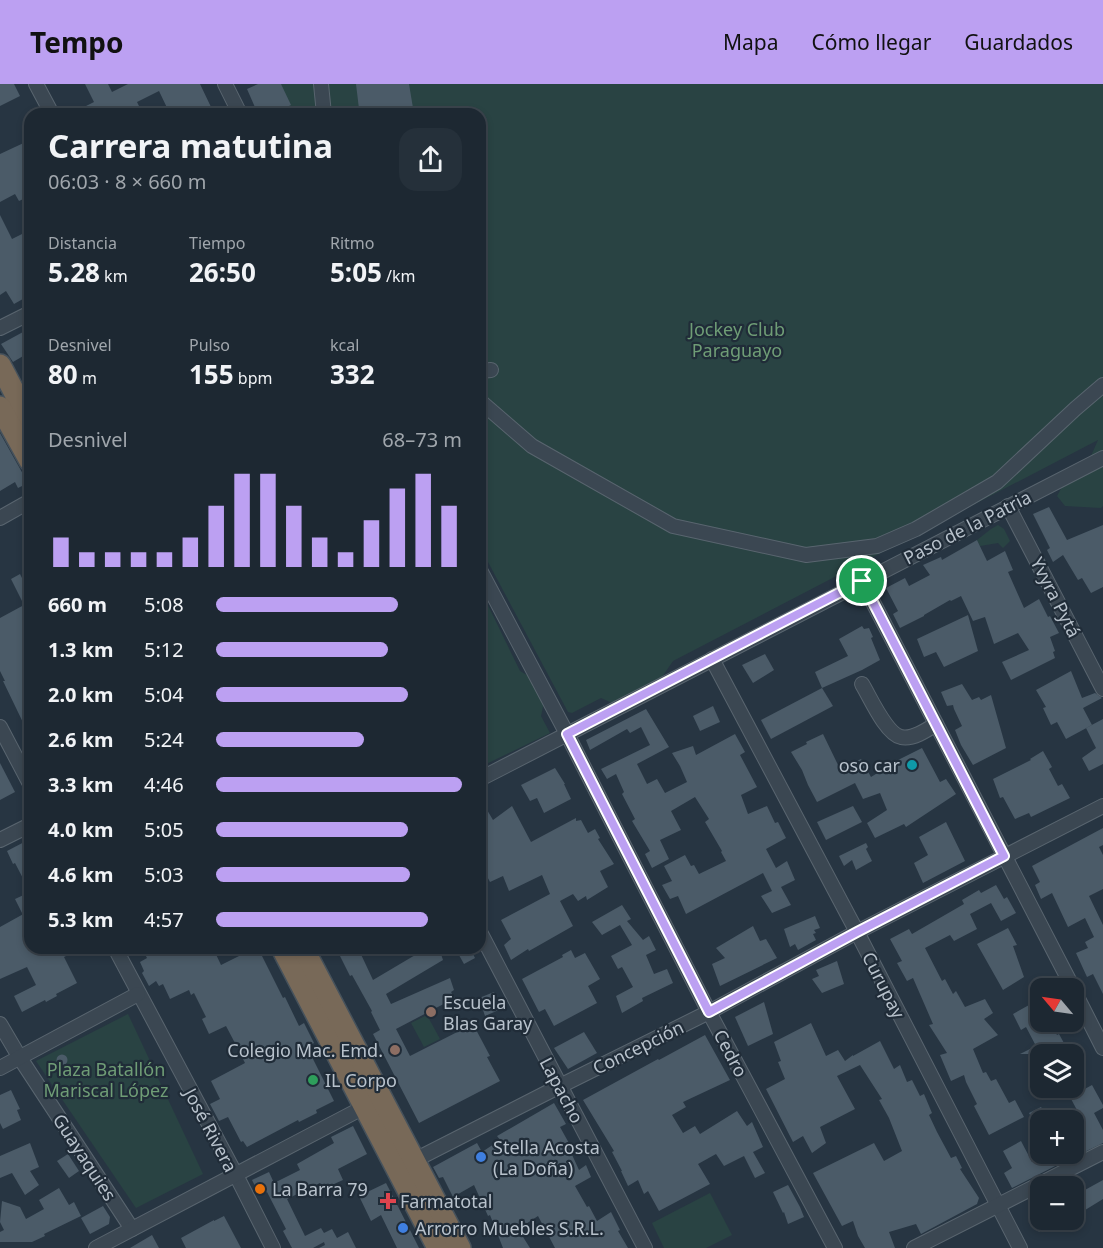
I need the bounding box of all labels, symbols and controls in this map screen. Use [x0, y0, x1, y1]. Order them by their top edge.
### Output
text: Tempo [30, 23, 123, 61]
text: Mapa [723, 28, 778, 56]
text: Cómo llegar [811, 28, 931, 56]
text: Guardados [964, 28, 1073, 56]
text: Carrera matutina [48, 123, 333, 168]
button: share [399, 128, 462, 191]
text: 06:03 · 8 × 660 m [48, 168, 206, 195]
text: Distancia [48, 232, 117, 254]
text: Tiempo [189, 232, 246, 254]
text: Ritmo [330, 232, 375, 254]
text: 5.28 [48, 254, 100, 290]
text: 26:50 [189, 254, 256, 290]
text: 5:05 [330, 254, 382, 290]
text: km [100, 265, 128, 287]
text: /km [382, 265, 416, 287]
park label: Jockey Club Paraguayo [687, 317, 785, 362]
text: Desnivel [48, 334, 112, 356]
text: Pulso [189, 334, 230, 356]
text: kcal [330, 334, 359, 356]
text: 80 [48, 356, 78, 392]
text: 155 [189, 356, 234, 392]
text: 332 [330, 356, 375, 392]
text: m [78, 367, 97, 389]
text: bpm [234, 367, 272, 389]
text: Desnivel [48, 426, 128, 453]
text: 68–73 m [382, 426, 462, 453]
street label: Paso de la Patria [899, 484, 1035, 570]
street label: Yvyra Pytá [1026, 553, 1086, 641]
pin [836, 555, 887, 606]
icon: arrive [845, 564, 878, 597]
text: 660 m [48, 591, 107, 618]
text: 5:08 [144, 591, 184, 618]
text: 1.3 km [48, 636, 114, 663]
text: 5:12 [144, 636, 184, 663]
text: 2.0 km [48, 681, 114, 708]
text: 5:04 [144, 681, 184, 708]
text: 2.6 km [48, 726, 114, 753]
text: 5:24 [144, 726, 184, 753]
place label: oso car [839, 753, 901, 777]
marker: oso car [905, 758, 919, 772]
text: 3.3 km [48, 771, 114, 798]
text: 4:46 [144, 771, 184, 798]
text: 4.0 km [48, 816, 114, 843]
text: 5:05 [144, 816, 184, 843]
text: 4.6 km [48, 861, 114, 888]
text: 5:03 [144, 861, 184, 888]
text: 5.3 km [48, 906, 114, 933]
text: 4:57 [144, 906, 184, 933]
street label: Curupay [857, 948, 911, 1023]
north arrow [1030, 978, 1084, 1032]
map controls [1030, 978, 1084, 1230]
place label: Escuela Blas Garay [443, 990, 533, 1035]
marker: Escuela Blas Garay [424, 1005, 438, 1019]
street label: Concepción [588, 1015, 688, 1079]
street label: Cedro [709, 1025, 753, 1081]
place label: Colegio Mac. Emd. [227, 1038, 383, 1062]
marker: Colegio Mac. Emd. [388, 1043, 402, 1057]
button: layers [1030, 1044, 1084, 1098]
street label: Lapacho [535, 1053, 589, 1127]
park label: Plaza Batallón Mariscal López [43, 1057, 169, 1102]
place label: IL Corpo [325, 1068, 397, 1092]
marker: IL Corpo [306, 1073, 320, 1087]
street label: José Rivera [178, 1082, 243, 1176]
street label: Guayaquies [48, 1109, 122, 1205]
button: + [1030, 1110, 1084, 1164]
place label: Stella Acosta (La Doña) [493, 1135, 600, 1180]
marker: Stella Acosta (La Doña) [474, 1150, 488, 1164]
button: − [1030, 1176, 1084, 1230]
place label: La Barra 79 [272, 1177, 368, 1201]
marker: La Barra 79 [253, 1182, 267, 1196]
place label: Farmatotal [400, 1189, 492, 1213]
marker: Farmatotal [381, 1194, 395, 1208]
place label: Arrorro Muebles S.R.L. [415, 1216, 604, 1240]
marker: Arrorro Muebles S.R.L. [396, 1221, 410, 1235]

